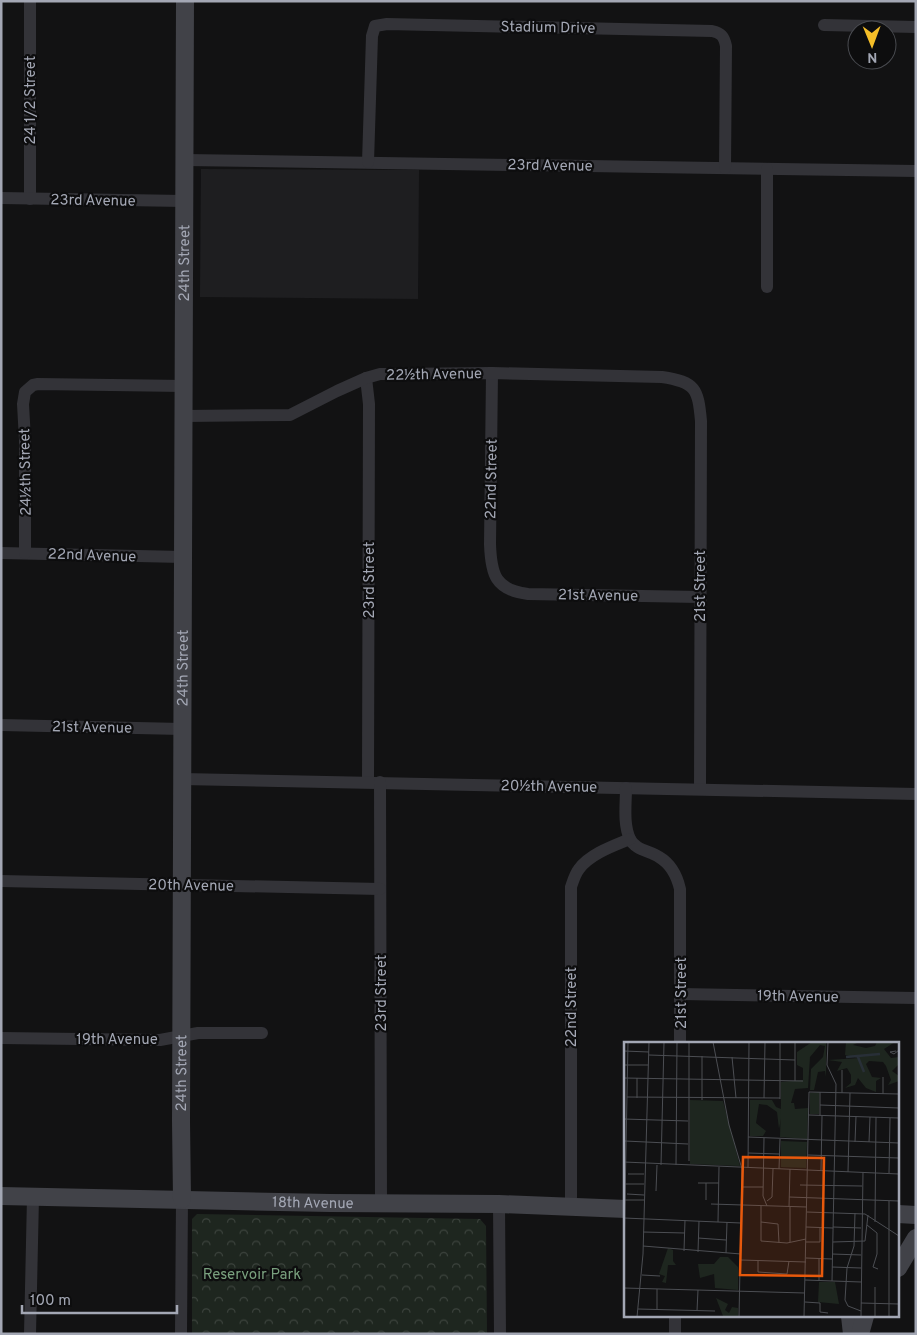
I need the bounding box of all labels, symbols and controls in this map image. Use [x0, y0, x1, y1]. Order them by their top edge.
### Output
street label: Stadium Drive [500, 18, 596, 39]
north arrow [847, 20, 897, 70]
text: N [867, 48, 877, 65]
street label: 24 1/2 Street [22, 56, 41, 144]
street label: 23rd Avenue [507, 156, 593, 177]
street label: 23rd Avenue [50, 191, 136, 212]
street label: 24th Street [176, 224, 195, 302]
street label: 22½th Avenue [386, 365, 482, 386]
street label: 24½th Street [16, 428, 37, 516]
street label: 22nd Street [482, 439, 503, 519]
street label: 23rd Street [361, 542, 380, 618]
street label: 22nd Avenue [47, 545, 137, 568]
street label: 21st Street [692, 550, 711, 622]
street label: 21st Avenue [558, 586, 638, 607]
street label: 24th Street [174, 629, 194, 707]
street label: 21st Avenue [52, 718, 132, 739]
street label: 20½th Avenue [501, 777, 597, 798]
street label: 20th Avenue [148, 876, 234, 897]
street label: 23rd Street [373, 955, 392, 1031]
street label: 21st Street [673, 957, 692, 1029]
street label: 22nd Street [563, 967, 582, 1047]
street label: 19th Avenue [757, 987, 839, 1008]
street label: 19th Avenue [76, 1031, 158, 1050]
street label: 24th Street [173, 1034, 192, 1112]
inset map [624, 1042, 900, 1318]
street label: 18th Avenue [272, 1194, 354, 1214]
park label: Reservoir Park [203, 1266, 301, 1285]
scale bar [22, 1282, 178, 1314]
text: 100 m [30, 1292, 71, 1311]

